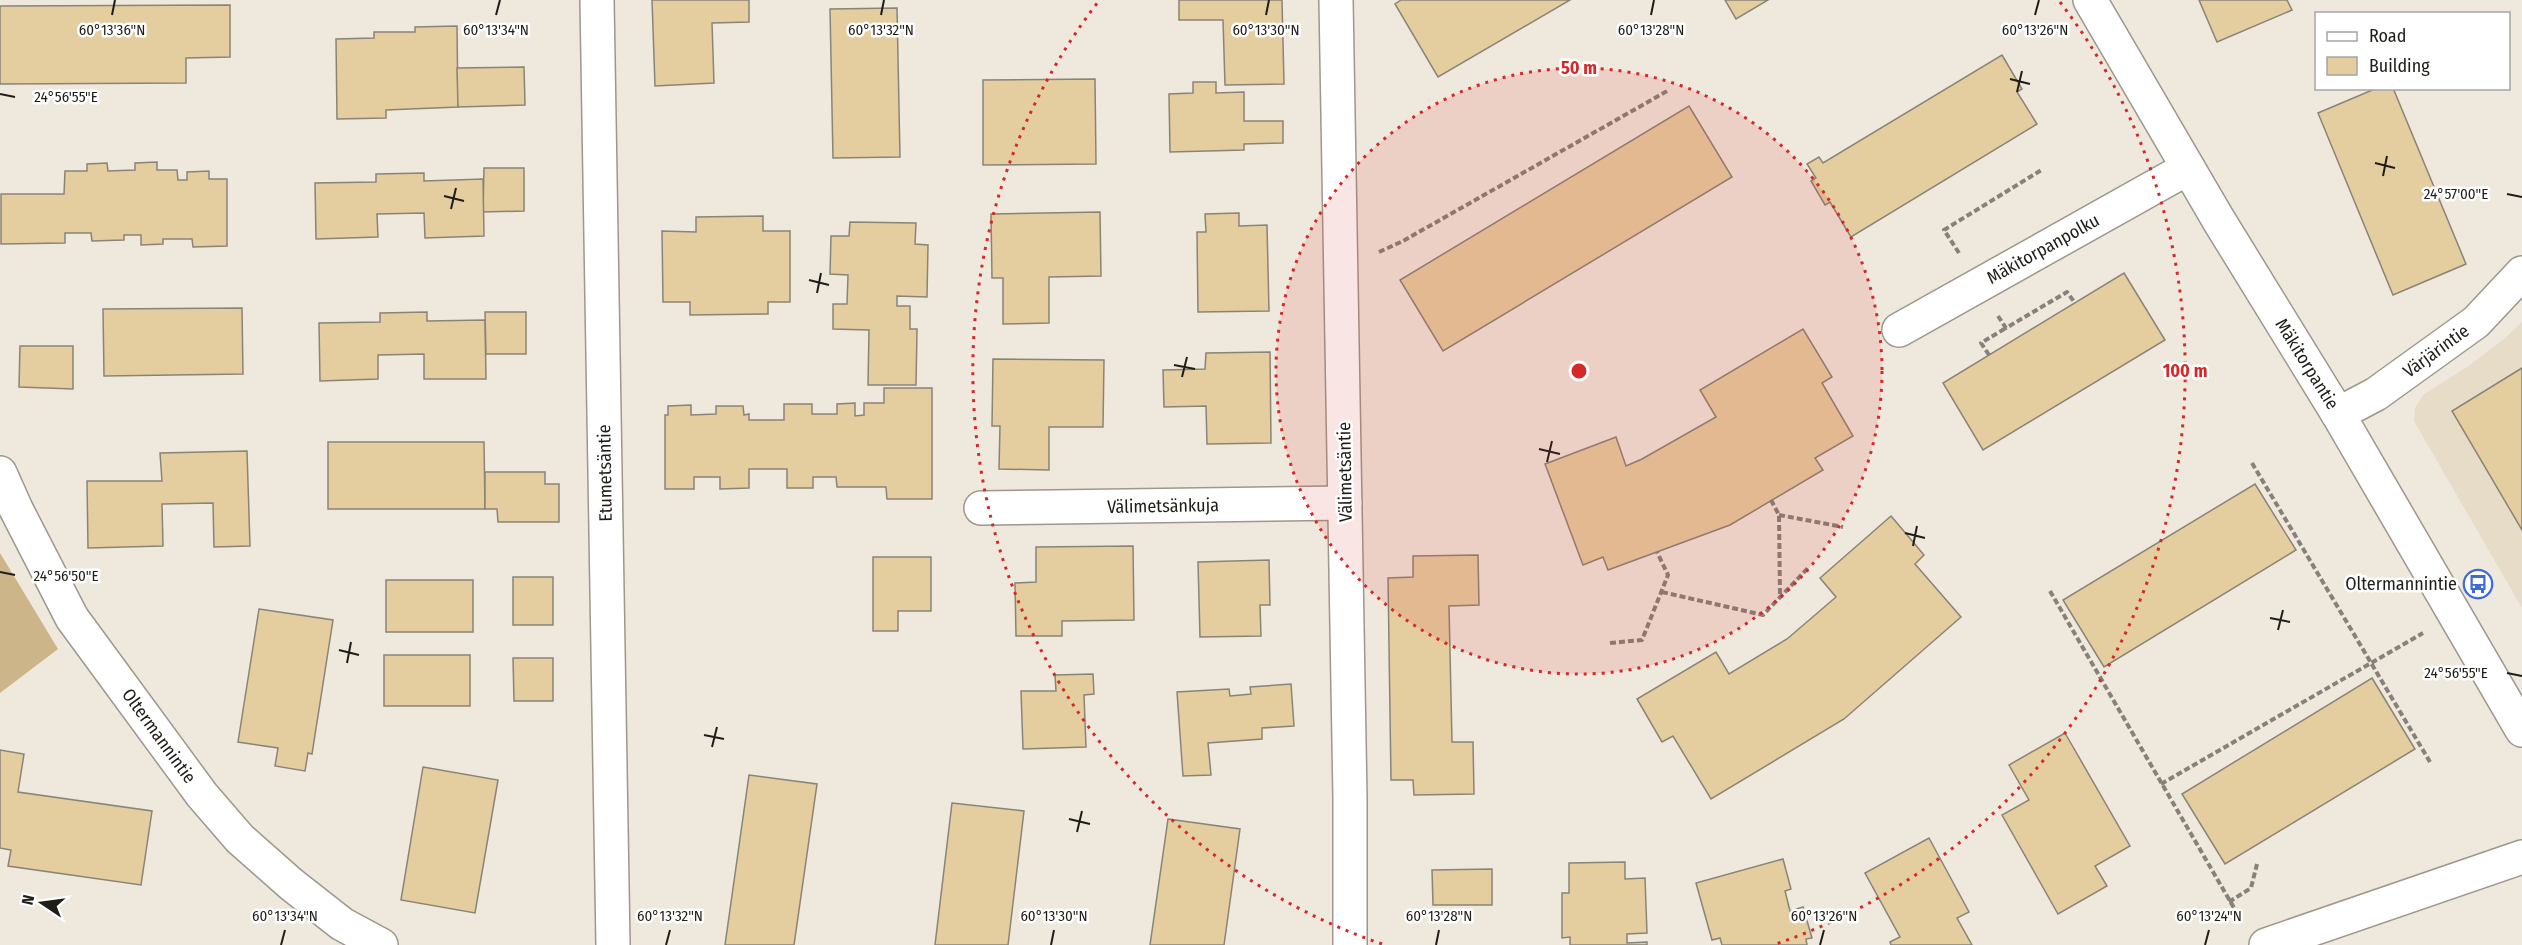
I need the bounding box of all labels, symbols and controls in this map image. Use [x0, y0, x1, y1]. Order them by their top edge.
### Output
legend [2315, 12, 2510, 90]
text: 60°13'36"N [79, 21, 145, 39]
text: 60°13'34"N [463, 21, 529, 39]
text: 60°13'32"N [848, 21, 914, 39]
text: 60°13'30"N [1232, 21, 1300, 39]
text: 60°13'28"N [1618, 21, 1684, 39]
text: 60°13'26"N [2002, 21, 2068, 39]
text: Road [2369, 25, 2406, 47]
text: Building [2369, 55, 2430, 77]
text: 50 m [1561, 57, 1597, 79]
text: 24°56'55"E [34, 88, 98, 106]
text: 24°57'00"E [2424, 185, 2488, 203]
street label: Mäkitorpanpolku [1983, 209, 2103, 289]
street label: Mäkitorpantie [2270, 315, 2344, 414]
street label: Värjärintie [2399, 320, 2473, 382]
text: 100 m [2163, 360, 2207, 382]
centre of rings [1569, 361, 1589, 381]
street label: Välimetsäntie [1333, 422, 1357, 522]
street label: Etumetsäntie [593, 424, 617, 522]
street label: Välimetsänkuja [1107, 494, 1219, 518]
text: 24°56'50"E [34, 567, 98, 585]
bus stop icon: Oltermannintie [2462, 568, 2494, 600]
place label: Oltermannintie [2345, 573, 2457, 595]
text: 24°56'55"E [2424, 664, 2488, 682]
street label: Oltermannintie [117, 684, 201, 788]
north arrow [12, 873, 72, 933]
text: N [18, 893, 38, 907]
text: 60°13'34"N [252, 907, 318, 925]
text: 60°13'32"N [637, 907, 703, 925]
text: 60°13'30"N [1020, 907, 1088, 925]
text: 60°13'28"N [1406, 907, 1472, 925]
text: 60°13'26"N [1791, 907, 1857, 925]
text: 60°13'24"N [2176, 907, 2242, 925]

